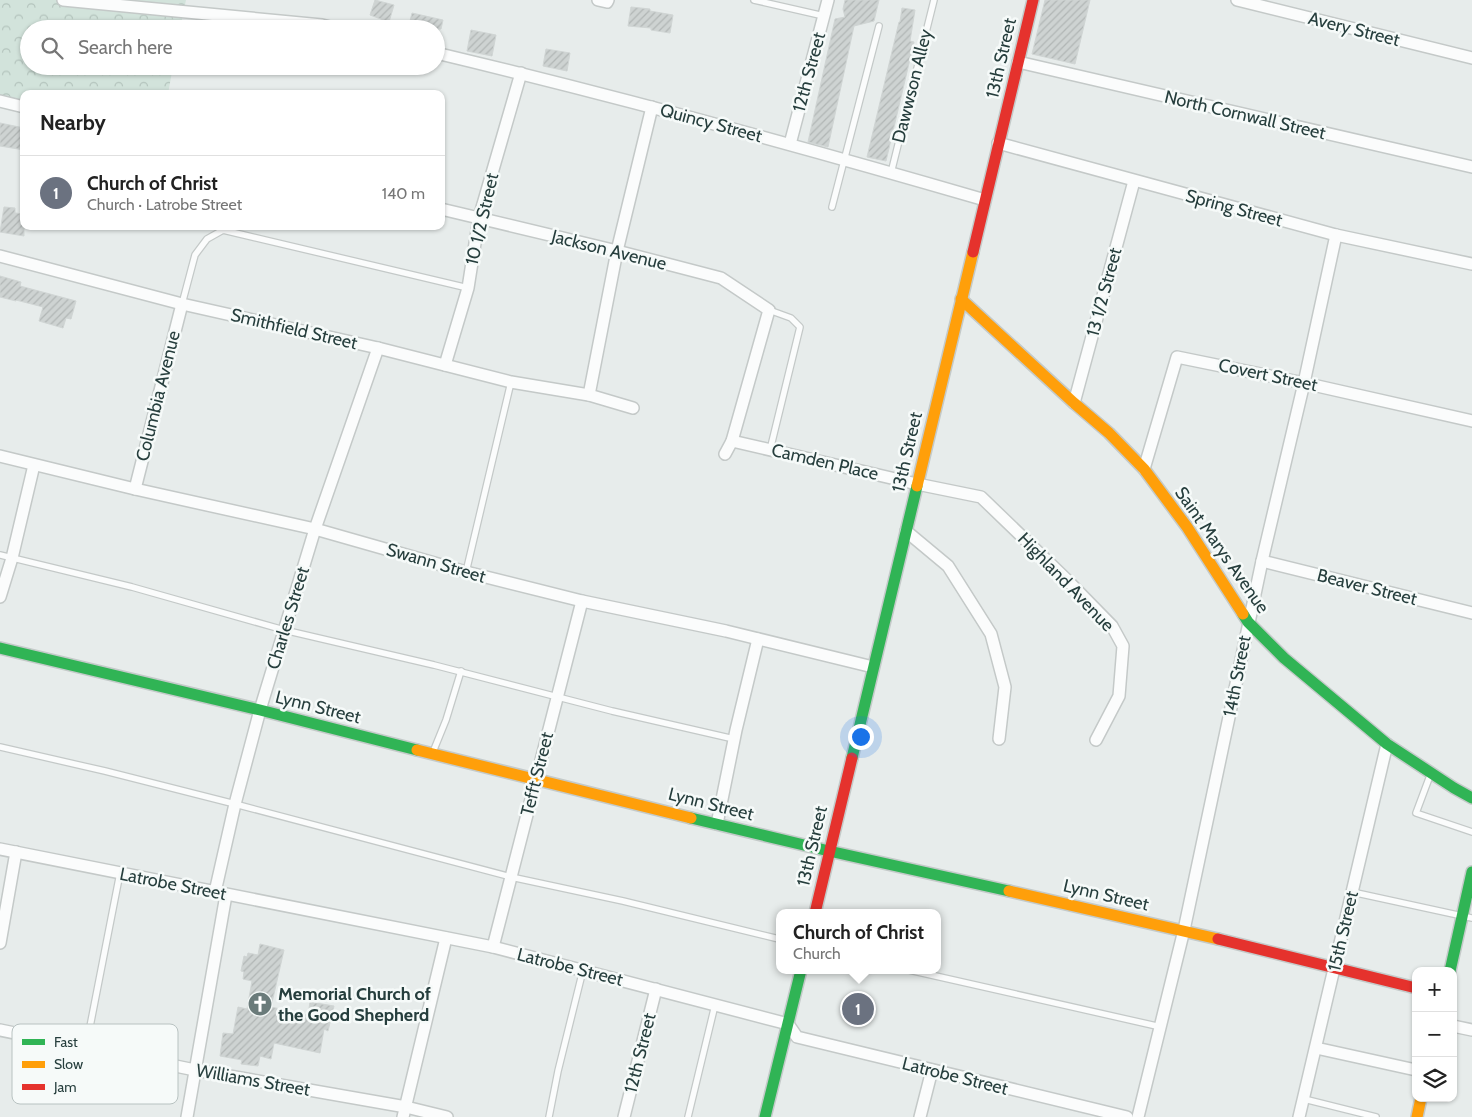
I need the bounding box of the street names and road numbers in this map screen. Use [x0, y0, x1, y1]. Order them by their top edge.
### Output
street label: Avery Street [1306, 7, 1402, 51]
street label: 13th Street [981, 16, 1021, 100]
street label: Dawwson Alley [887, 27, 937, 145]
street label: 12th Street [788, 30, 830, 114]
street label: North Cornwall Street [1162, 86, 1328, 144]
street label: Quincy Street [658, 99, 764, 147]
street label: 10 1/2 Street [461, 171, 503, 267]
street label: Spring Street [1183, 185, 1285, 231]
street label: Jackson Avenue [548, 225, 669, 275]
street label: 13 1/2 Street [1082, 245, 1126, 339]
street label: Smithfield Street [229, 304, 359, 354]
street label: Columbia Avenue [131, 328, 185, 464]
street label: Covert Street [1217, 354, 1319, 396]
street label: 13th Street [887, 410, 927, 494]
street label: Camden Place [769, 439, 881, 485]
street label: Saint Marys Avenue [1170, 482, 1274, 618]
street label: Highland Avenue [1013, 528, 1119, 636]
street label: Swann Street [384, 538, 488, 588]
street label: Charles Street [262, 564, 314, 672]
street label: Beaver Street [1315, 564, 1419, 610]
street label: 14th Street [1218, 633, 1256, 719]
street label: Lynn Street [273, 686, 363, 728]
street label: Tefft Street [516, 730, 558, 818]
street label: Lynn Street [666, 783, 756, 825]
street label: 13th Street [792, 804, 832, 888]
street label: Latrobe Street [118, 863, 228, 905]
street label: Lynn Street [1061, 874, 1151, 916]
street label: 15th Street [1323, 889, 1363, 973]
street label: Latrobe Street [515, 943, 625, 991]
street label: 12th Street [619, 1011, 661, 1095]
street label: Latrobe Street [900, 1052, 1010, 1100]
street label: Williams Street [194, 1059, 312, 1101]

